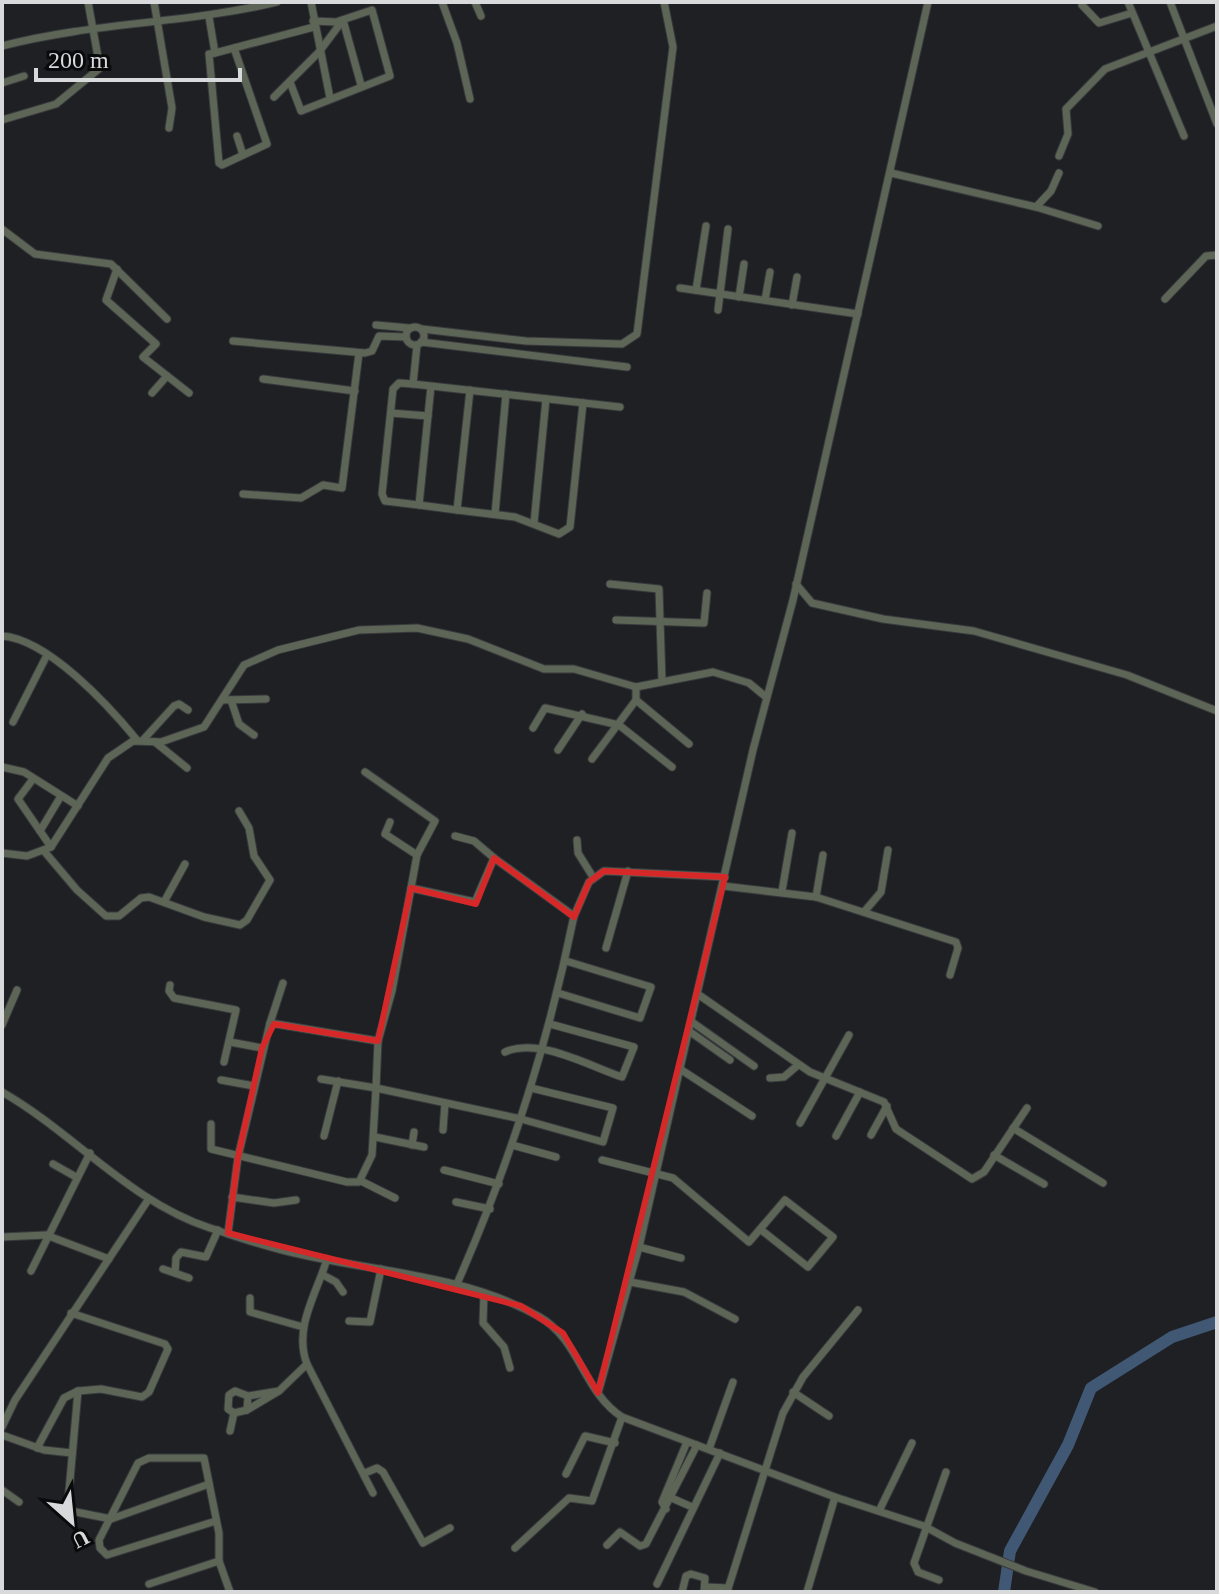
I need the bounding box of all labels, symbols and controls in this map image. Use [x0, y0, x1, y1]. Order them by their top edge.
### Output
scale bar [36, 32, 240, 82]
text: 200 m [48, 47, 109, 73]
north arrow [32, 1482, 112, 1562]
text: U [68, 1525, 94, 1554]

